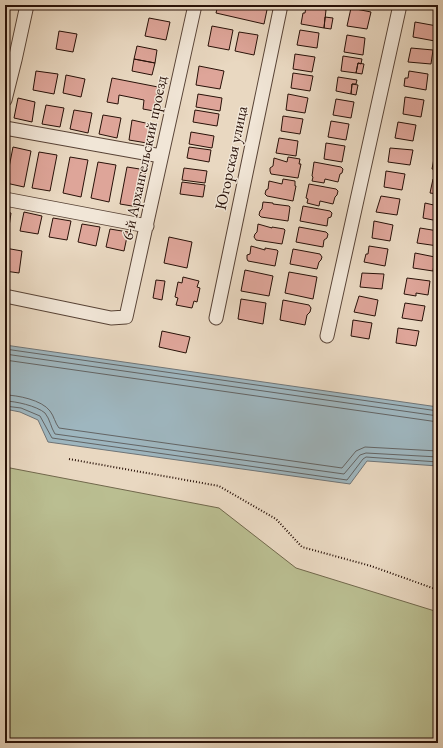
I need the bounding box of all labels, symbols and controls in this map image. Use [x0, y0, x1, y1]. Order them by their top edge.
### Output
street label: 6-й Архангельский проезд [116, 73, 172, 242]
street label: Югорская улица [210, 103, 252, 212]

